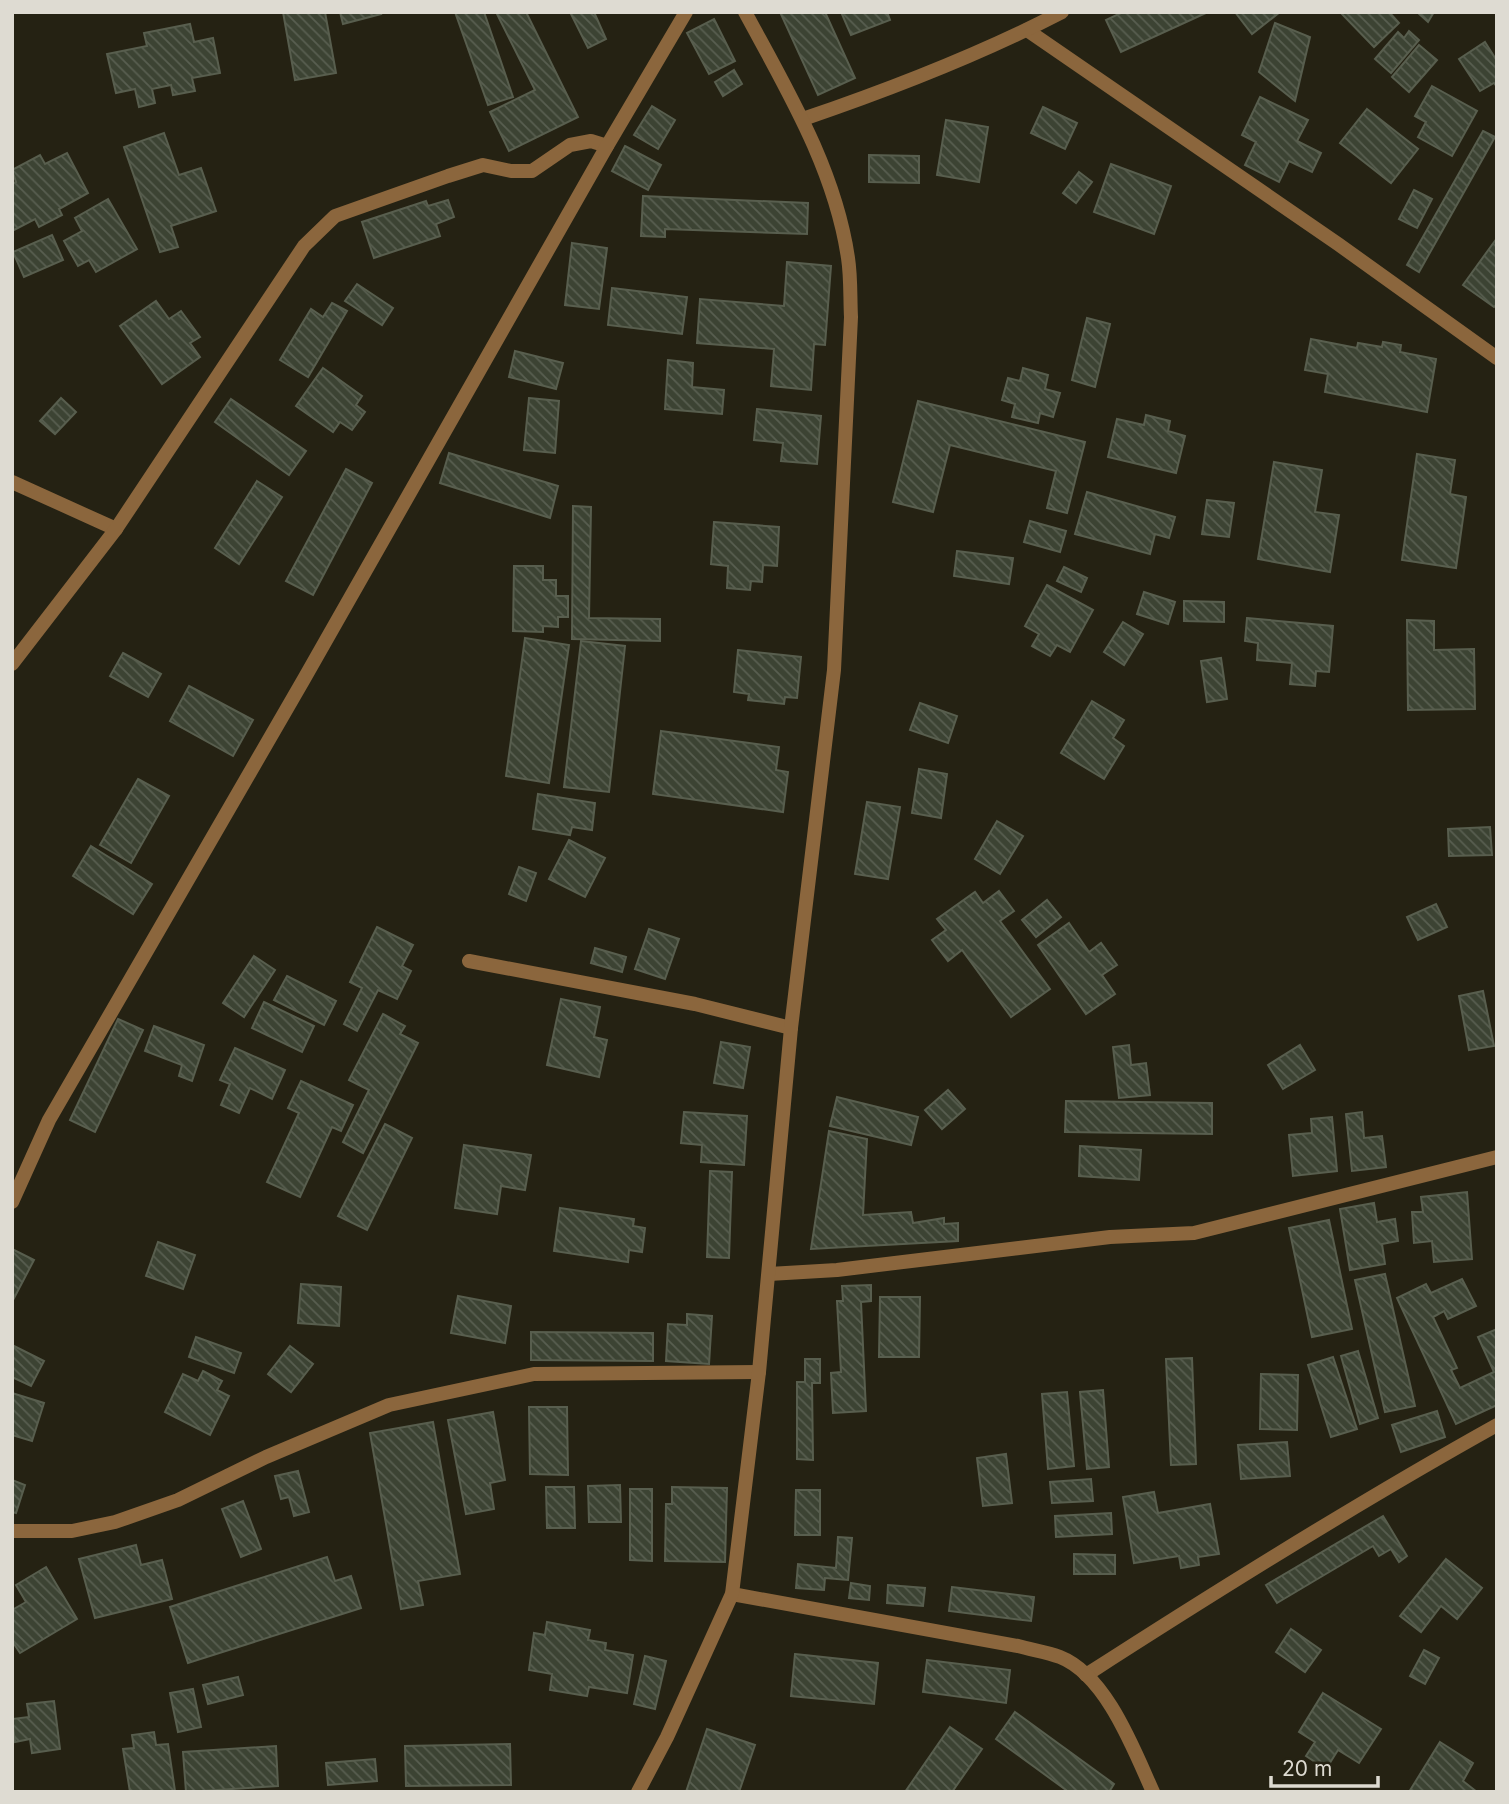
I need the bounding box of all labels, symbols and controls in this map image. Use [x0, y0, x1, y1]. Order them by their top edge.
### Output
scale bar [1271, 1744, 1378, 1788]
text: 20 m [1282, 1756, 1332, 1781]

